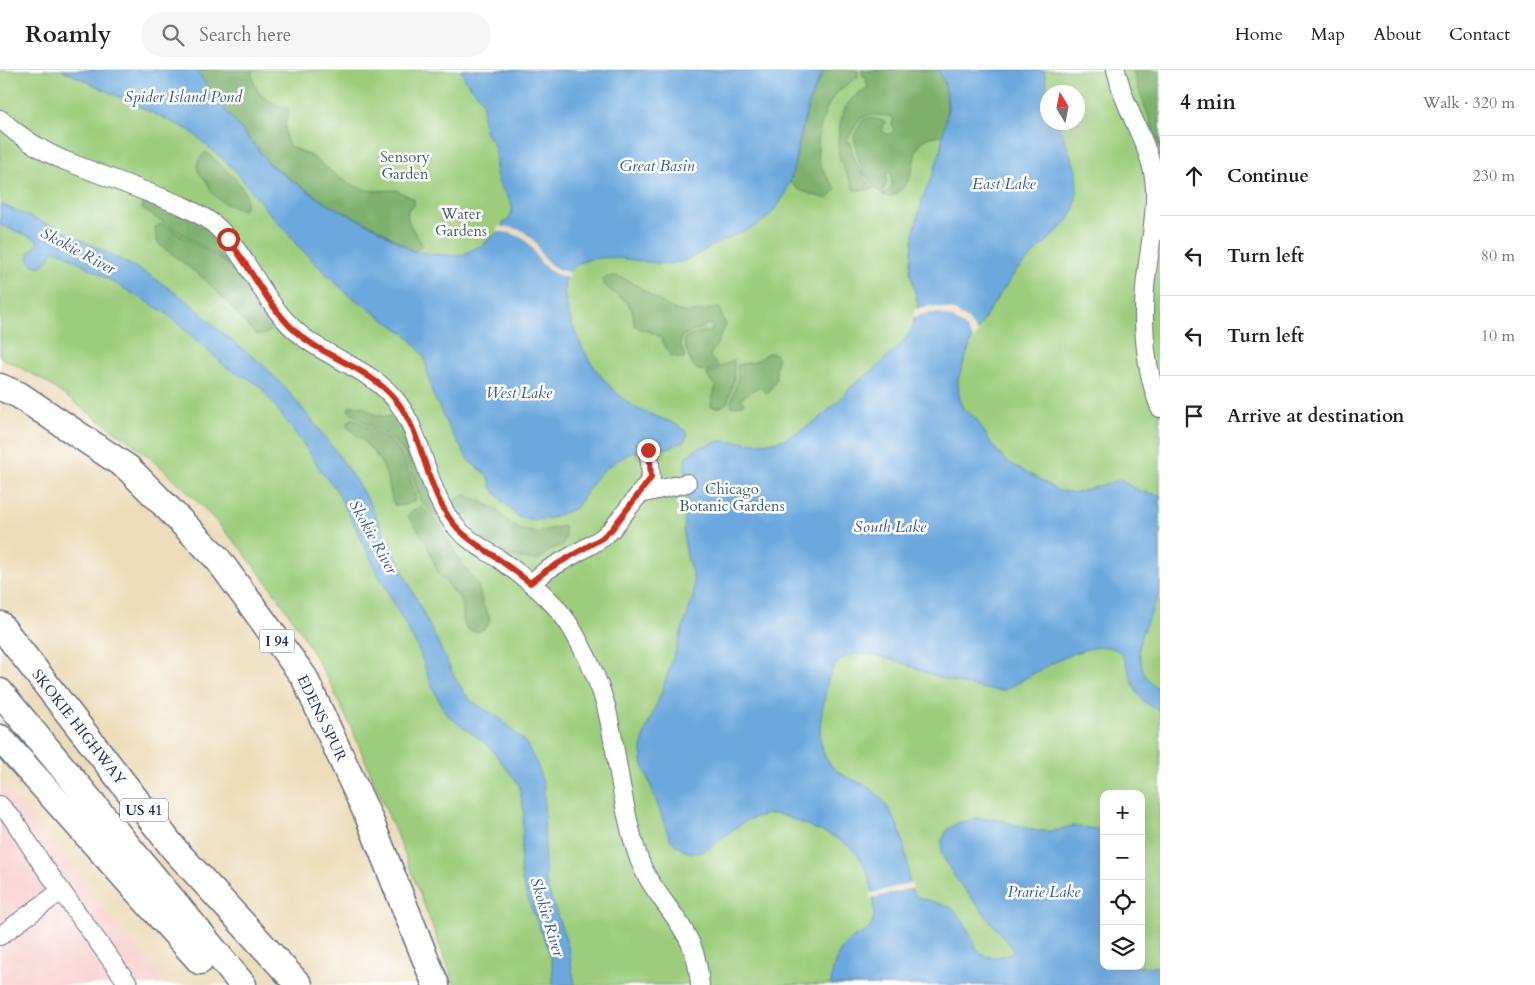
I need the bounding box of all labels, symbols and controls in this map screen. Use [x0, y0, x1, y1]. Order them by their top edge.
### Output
search box [141, 12, 491, 57]
text: Roamly [25, 18, 111, 51]
icon: search [159, 21, 187, 49]
text: Search here [199, 22, 291, 48]
text: Home [1235, 22, 1283, 47]
text: Map [1311, 22, 1345, 47]
text: About [1373, 22, 1421, 47]
text: Contact [1449, 22, 1510, 47]
north arrow [1040, 85, 1085, 130]
water label: Spider Island Pond [124, 86, 243, 108]
text: 4 min [1180, 88, 1236, 117]
text: Walk · 320 m [1423, 92, 1515, 114]
park label: Sensory Garden [380, 147, 430, 184]
water label: Great Basin [620, 155, 695, 177]
icon: ahead [1180, 162, 1208, 190]
text: Continue [1227, 163, 1309, 189]
text: 230 m [1473, 165, 1515, 187]
water label: East Lake [972, 173, 1037, 195]
park label: Water Gardens [435, 204, 487, 241]
water label: Skokie River [37, 222, 120, 280]
route start [217, 228, 240, 251]
icon: left [1180, 242, 1208, 270]
text: Turn left [1227, 243, 1304, 269]
text: 80 m [1481, 245, 1515, 267]
icon: left [1180, 322, 1208, 350]
text: Turn left [1227, 323, 1304, 349]
text: 10 m [1481, 325, 1515, 347]
water label: West Lake [486, 382, 553, 404]
icon: arrive [1180, 402, 1208, 430]
text: Arrive at destination [1227, 403, 1404, 429]
route end [637, 439, 660, 462]
park label: Chicago Botanic Gardens [679, 479, 785, 516]
water label: Skokie River [344, 496, 403, 579]
water label: South Lake [854, 516, 927, 538]
road number: I 94 [260, 630, 294, 652]
street label: SKOKIE HIGHWAY [27, 665, 131, 790]
street label: EDENS SPUR [292, 671, 352, 765]
map controls [1100, 790, 1145, 970]
button: + [1100, 790, 1145, 835]
road number: US 41 [120, 798, 168, 822]
button: − [1100, 835, 1145, 880]
water label: Skokie River [525, 875, 570, 960]
button: locate [1100, 880, 1145, 925]
water label: Prarie Lake [1008, 881, 1081, 903]
button: layers [1100, 925, 1145, 970]

